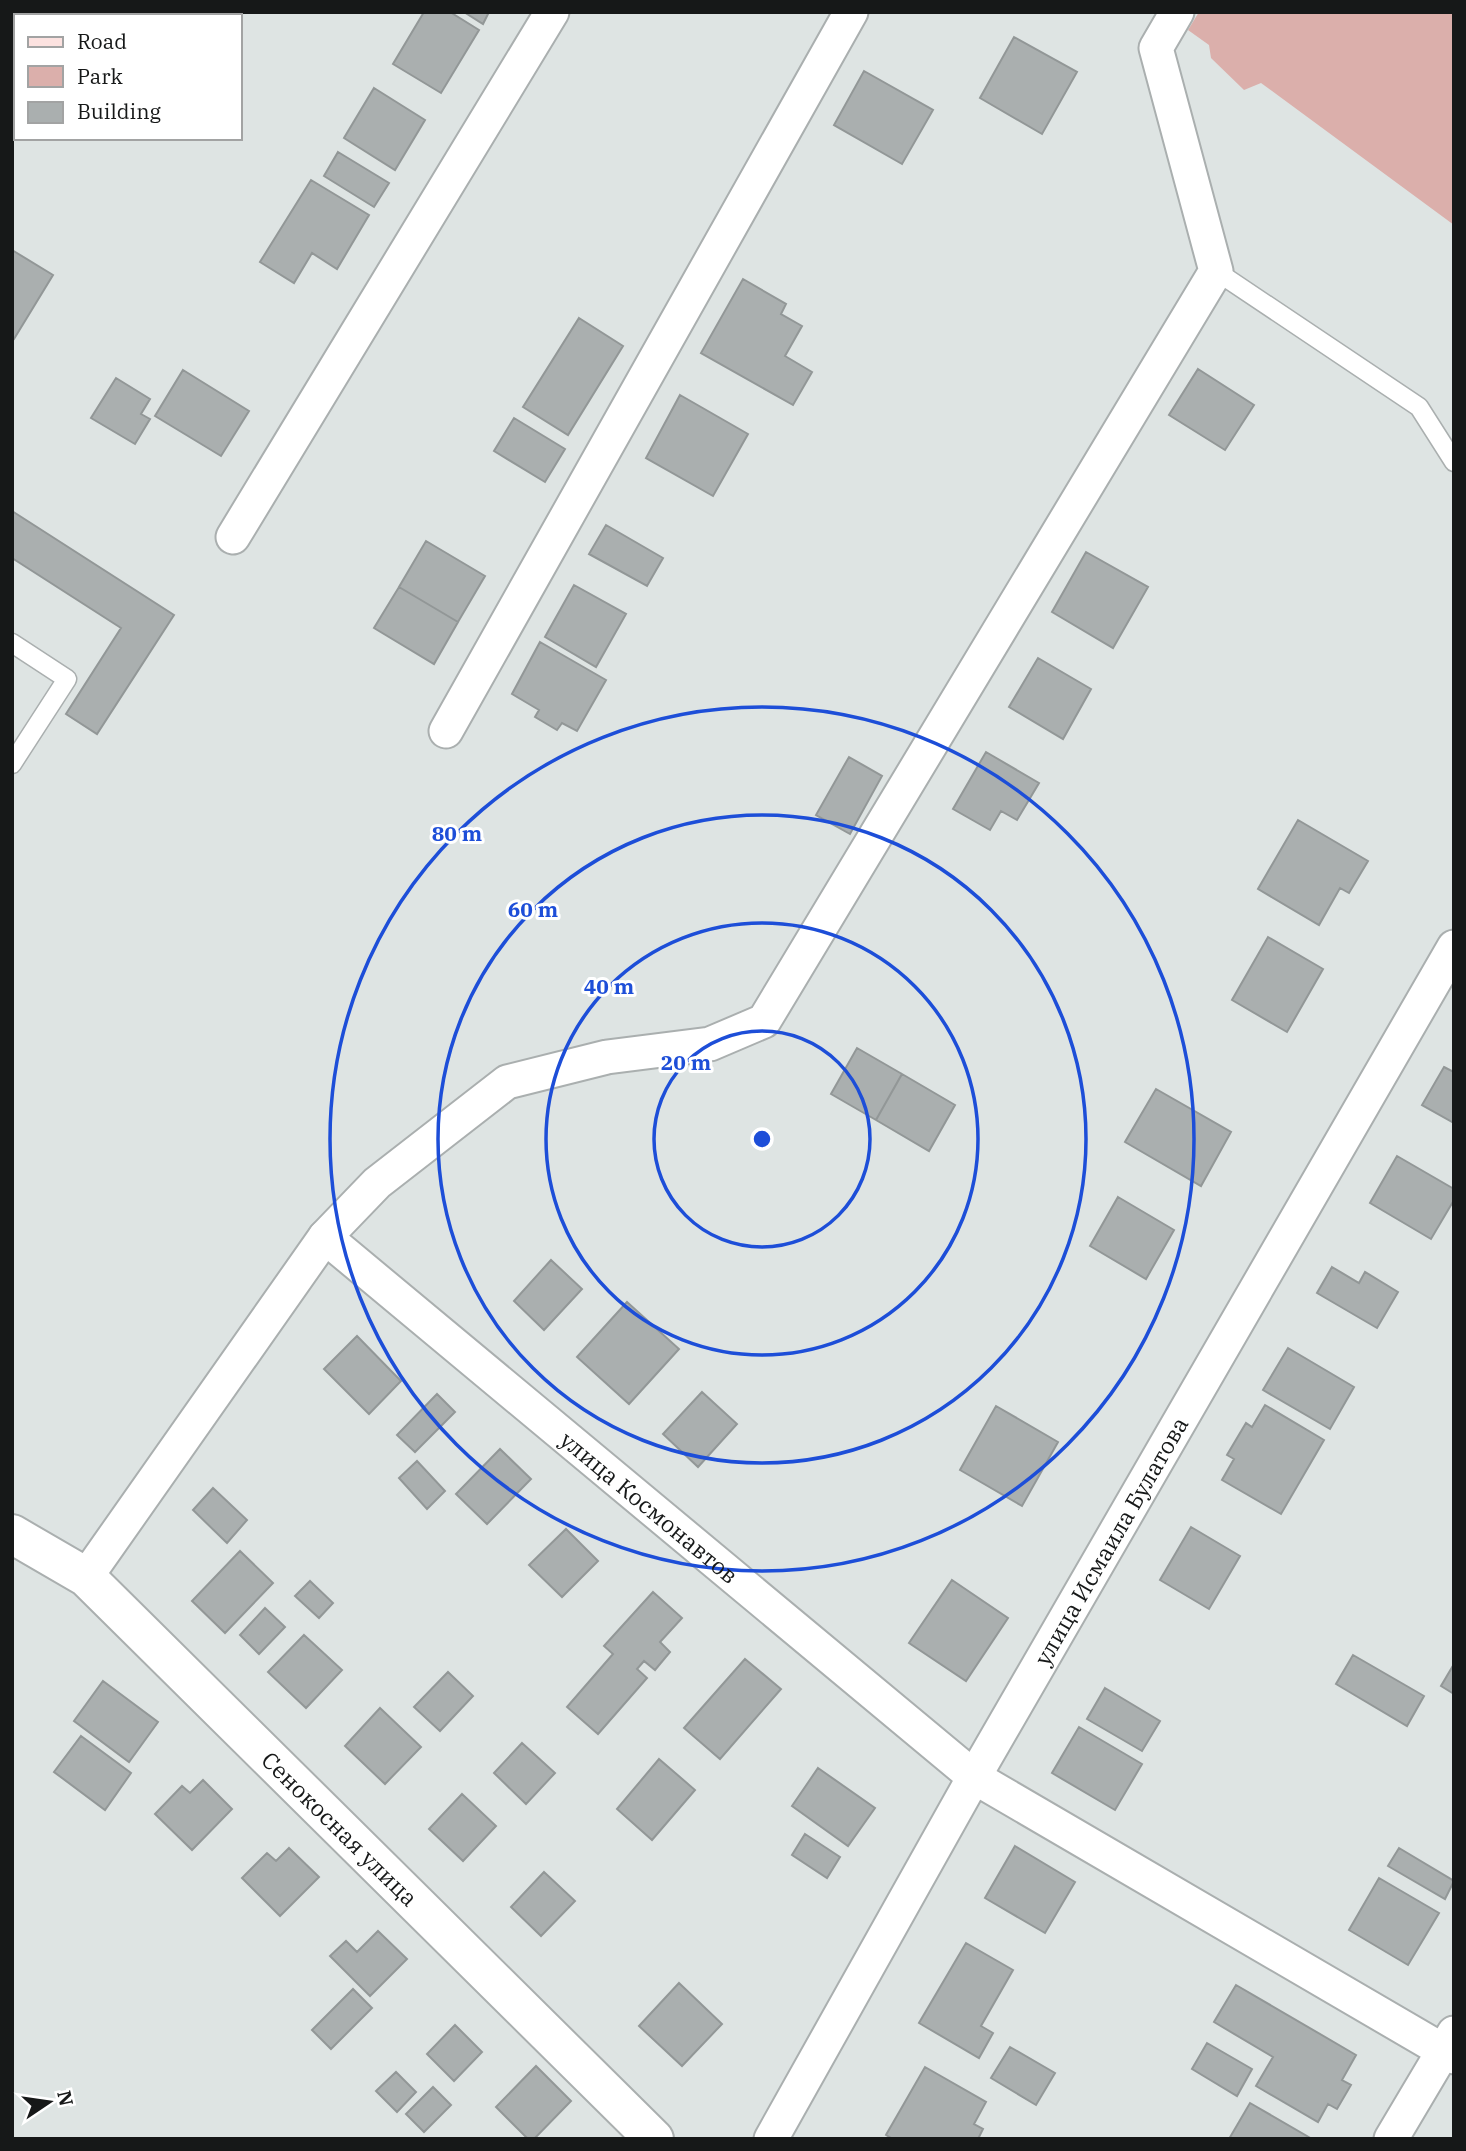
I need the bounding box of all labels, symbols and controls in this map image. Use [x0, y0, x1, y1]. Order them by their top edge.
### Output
legend [14, 14, 242, 140]
text: Road [77, 27, 127, 55]
text: Park [77, 62, 124, 90]
text: Building [77, 97, 162, 125]
text: 80 m [432, 819, 482, 847]
text: 60 m [508, 895, 558, 923]
text: 40 m [584, 972, 634, 1000]
text: 20 m [661, 1048, 711, 1076]
centre of rings [750, 1127, 774, 1151]
street label: улица Исмаила Булатова [1027, 1411, 1194, 1670]
street label: улица Космонавтов [554, 1424, 745, 1590]
street label: Сенокосная улица [256, 1745, 425, 1912]
north arrow [14, 2067, 84, 2137]
text: N [52, 2088, 79, 2108]

